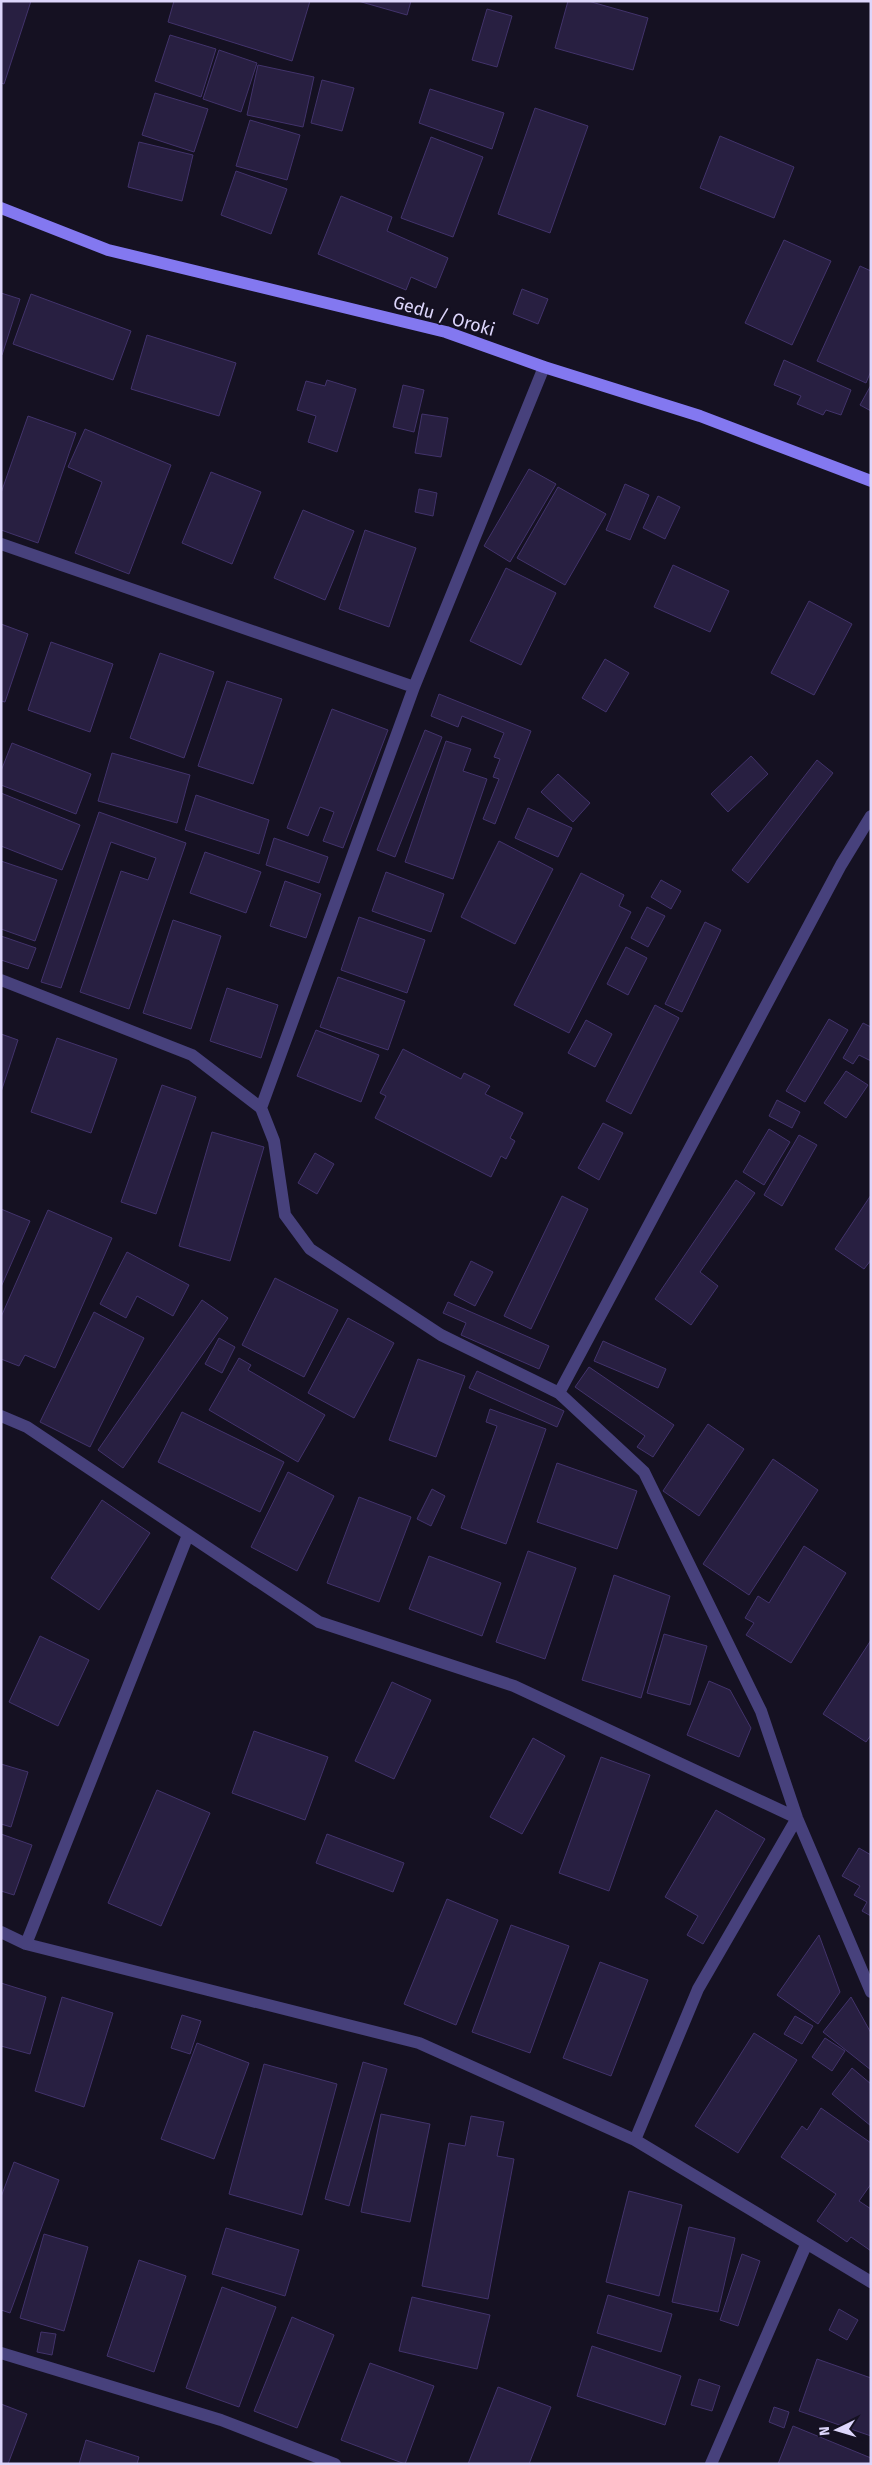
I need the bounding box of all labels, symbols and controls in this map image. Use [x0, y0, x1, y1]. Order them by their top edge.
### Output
street label: Gedu / Oroki [391, 291, 497, 341]
north arrow [812, 2405, 862, 2455]
text: N [816, 2426, 833, 2436]

